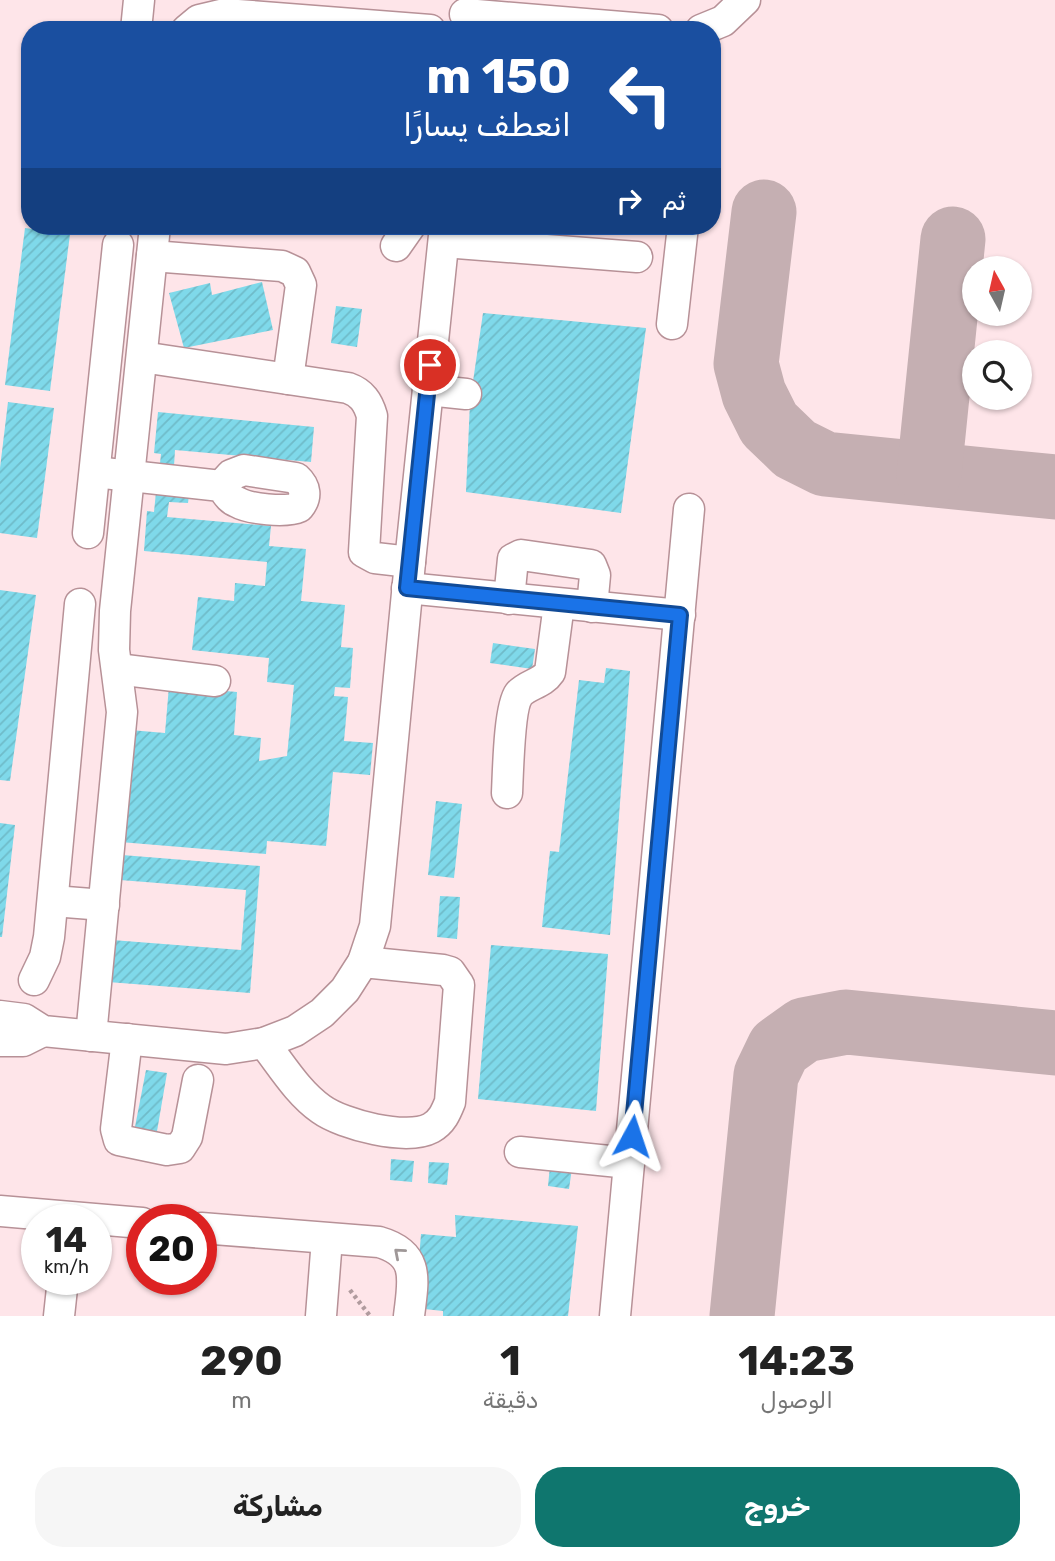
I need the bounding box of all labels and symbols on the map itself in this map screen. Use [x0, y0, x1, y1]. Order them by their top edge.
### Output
north arrow [962, 256, 1032, 326]
pin [400, 335, 460, 395]
position arrow [595, 1099, 669, 1173]
speed limit sign: 20 [126, 1204, 217, 1295]
one-way arrow [394, 1249, 407, 1262]

